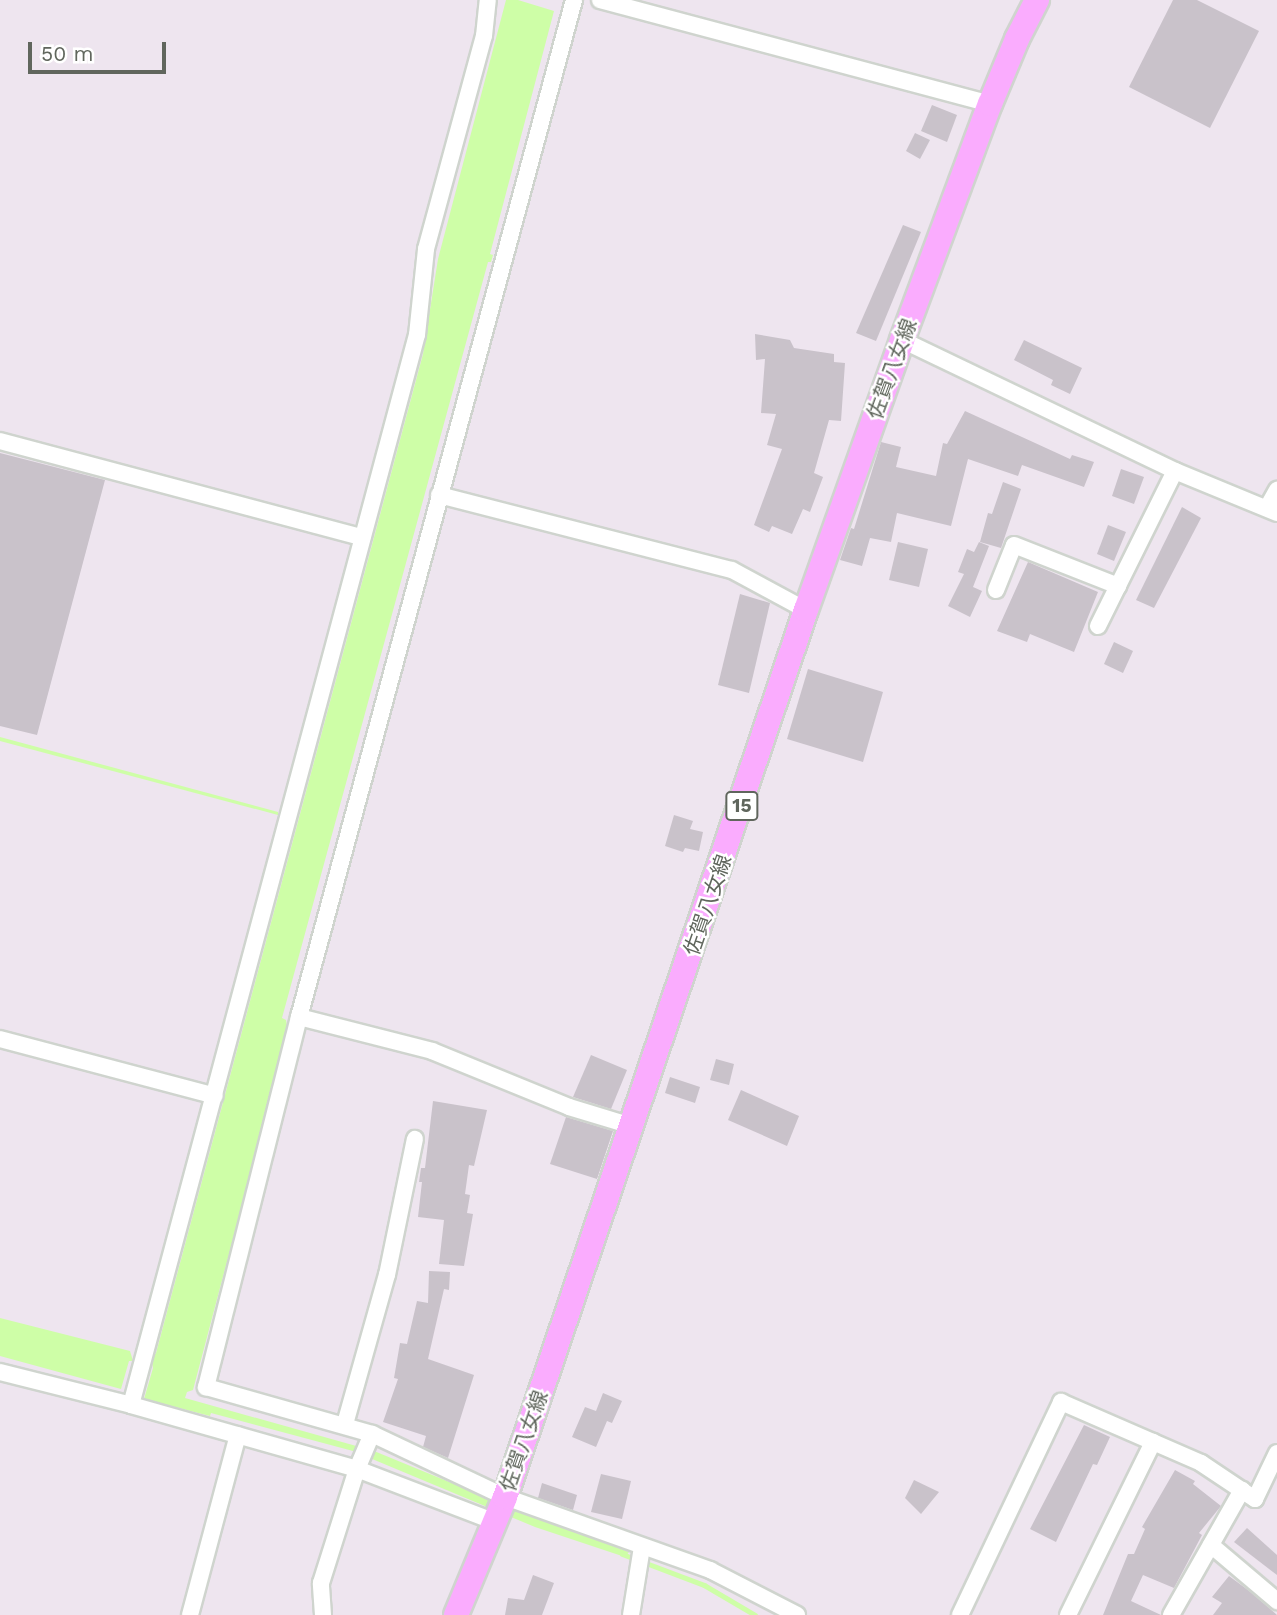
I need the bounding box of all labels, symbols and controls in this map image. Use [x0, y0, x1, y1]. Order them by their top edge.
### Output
scale bar [32, 28, 170, 72]
text: 50 m [41, 41, 93, 66]
street label: 佐賀八女線 [862, 315, 922, 423]
road number: 15 [724, 790, 760, 821]
street label: 佐賀八女線 [679, 851, 737, 959]
street label: 佐賀八女線 [495, 1387, 553, 1495]

